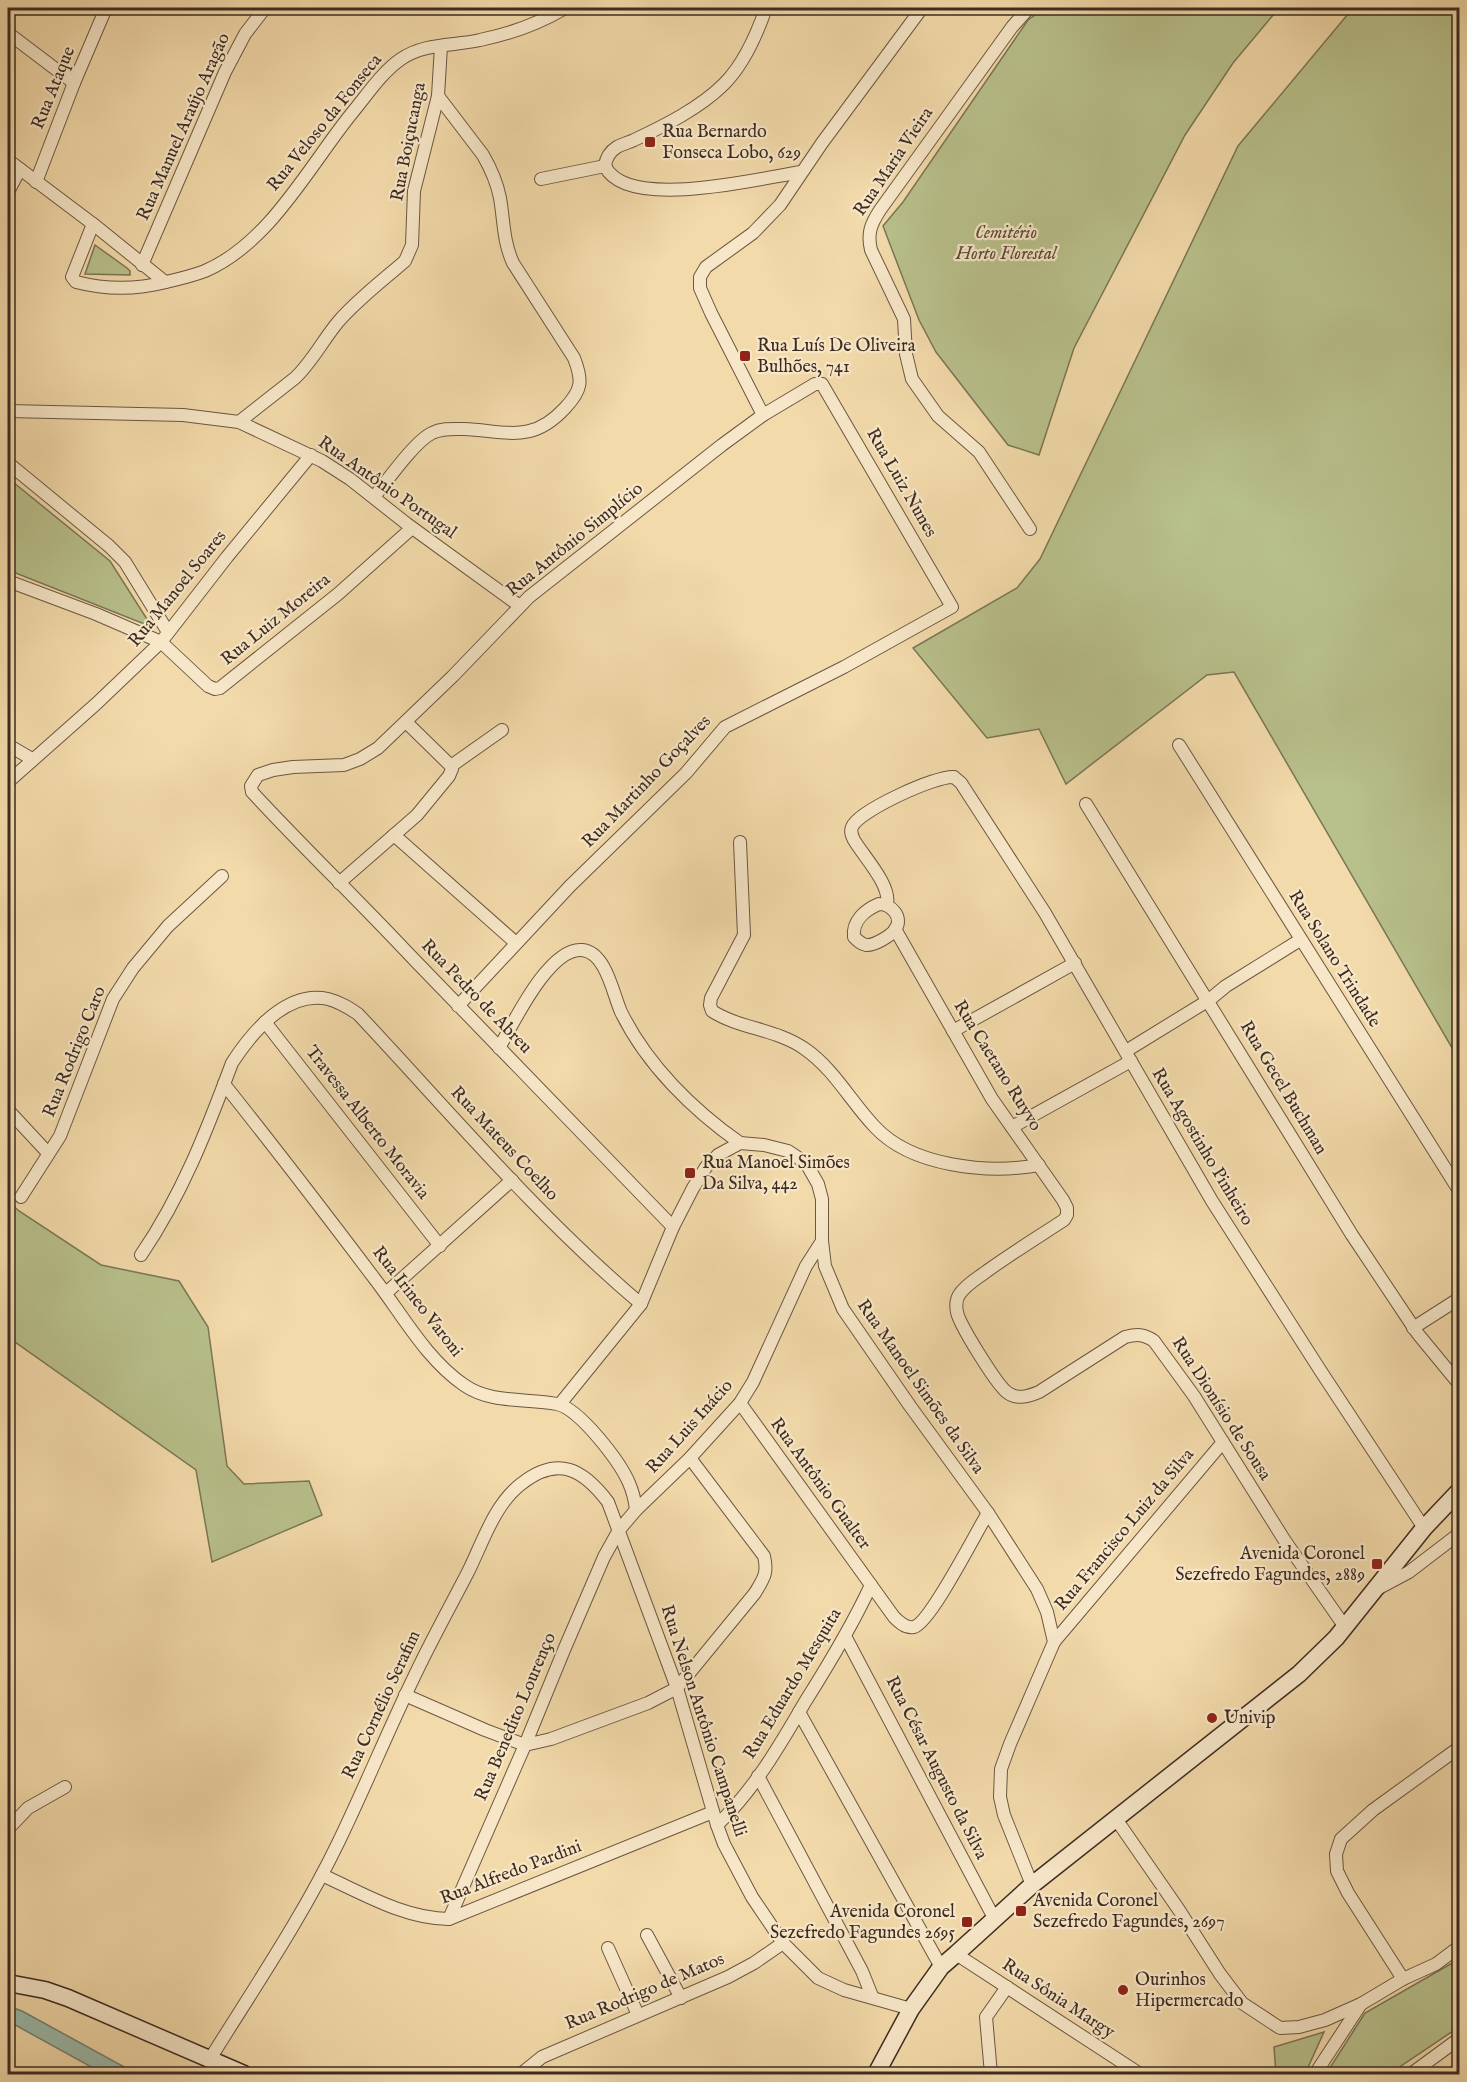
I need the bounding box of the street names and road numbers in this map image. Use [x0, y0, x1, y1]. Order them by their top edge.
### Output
street label: Rua Manuel Araújo Aragão [132, 29, 236, 224]
street label: Rua Ataque [27, 43, 81, 133]
street label: Rua Veloso da Fonseca [263, 49, 388, 196]
street label: Rua Boiçucanga [386, 80, 432, 203]
street label: Rua Maria Vieira [849, 103, 939, 221]
street label: Rua Luiz Nunes [860, 424, 942, 542]
street label: Rua Antônio Portugal [313, 431, 461, 545]
street label: Rua Antônio Simplício [502, 478, 648, 602]
street label: Rua Manoel Soares [124, 526, 232, 652]
street label: Rua Luiz Moreira [217, 569, 336, 671]
street label: Rua Martinho Goçalves [577, 711, 717, 853]
street label: Rua Solano Trindade [1283, 886, 1385, 1032]
street label: Rua Pedro de Abreu [415, 935, 537, 1059]
street label: Rua Rodrigo Caro [38, 983, 112, 1121]
street label: Rua Caetano Ruyvo [947, 996, 1047, 1136]
street label: Rua Gecel Buchman [1234, 1017, 1332, 1159]
street label: Travessa Alberto Moravia [300, 1041, 434, 1205]
street label: Rua Agostinho Pinheiro [1146, 1064, 1258, 1230]
street label: Rua Mateus Coelho [445, 1082, 563, 1206]
street label: Rua Irineo Varoni [367, 1242, 468, 1362]
street label: Rua Manoel Simões da Silva [851, 1295, 989, 1479]
street label: Rua Dionísio de Sousa [1166, 1333, 1276, 1485]
street label: Rua Luis Inácio [642, 1375, 739, 1479]
street label: Rua Antônio Gualter [764, 1414, 876, 1555]
street label: Rua Francisco Luiz da Silva [1050, 1444, 1200, 1616]
street label: Rua Nelson Antônio Campanelli [655, 1602, 751, 1840]
street label: Rua Eduardo Mesquita [739, 1604, 847, 1764]
street label: Rua Cornélio Serafim [338, 1627, 427, 1783]
street label: Rua Benedito Lourenço [470, 1629, 562, 1805]
street label: Rua César Augusto da Silva [880, 1672, 992, 1864]
street label: Rua Alfredo Pardini [437, 1835, 585, 1911]
street label: Rua Rodrigo de Matos [562, 1948, 728, 2036]
street label: Rua Sônia Margy [997, 1954, 1119, 2044]

